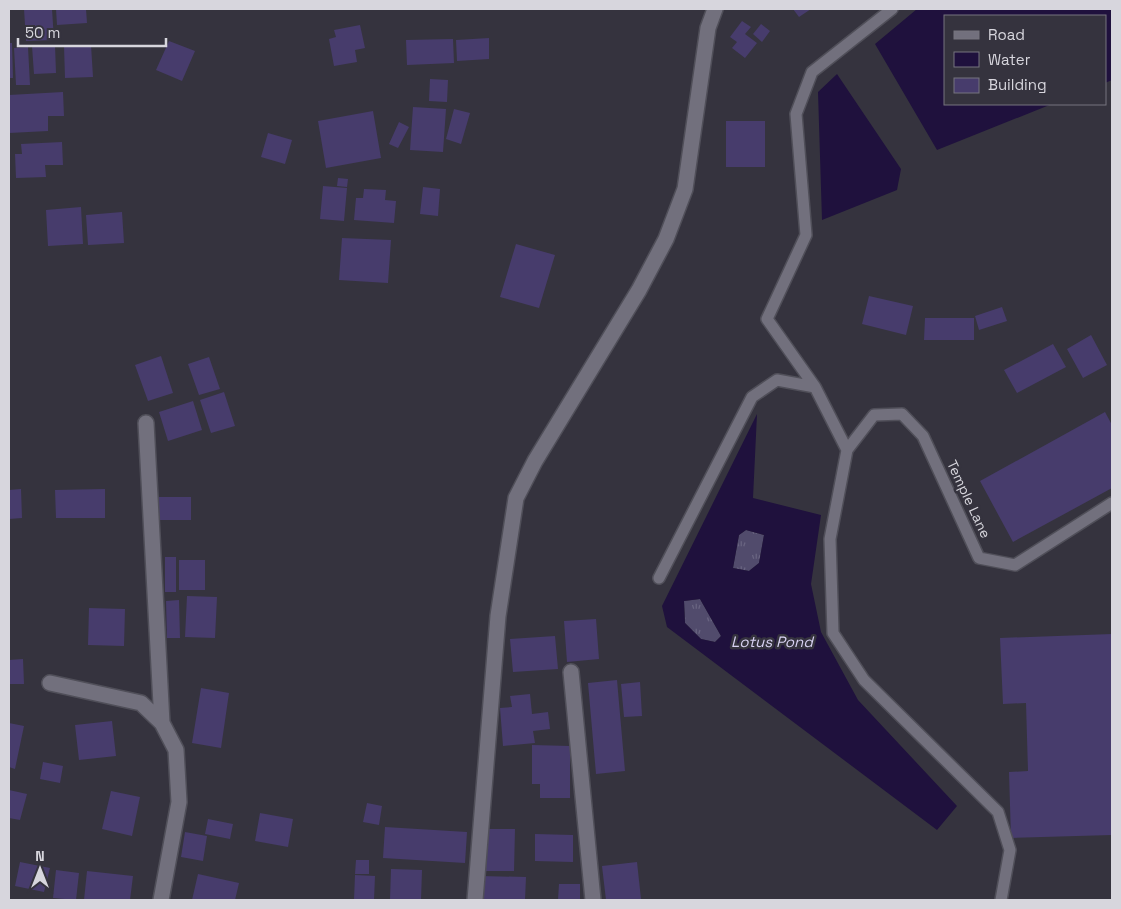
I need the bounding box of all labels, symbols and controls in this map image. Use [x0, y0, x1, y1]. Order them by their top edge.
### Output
scale bar [18, 15, 165, 47]
legend [944, 15, 1106, 105]
text: 50 m [25, 23, 60, 42]
text: Road [988, 25, 1025, 44]
text: Water [988, 50, 1031, 69]
text: Building [988, 75, 1047, 94]
street label: Temple Lane [943, 457, 995, 541]
water label: Lotus Pond [731, 632, 815, 651]
north arrow [15, 844, 65, 894]
text: N [35, 847, 45, 865]

